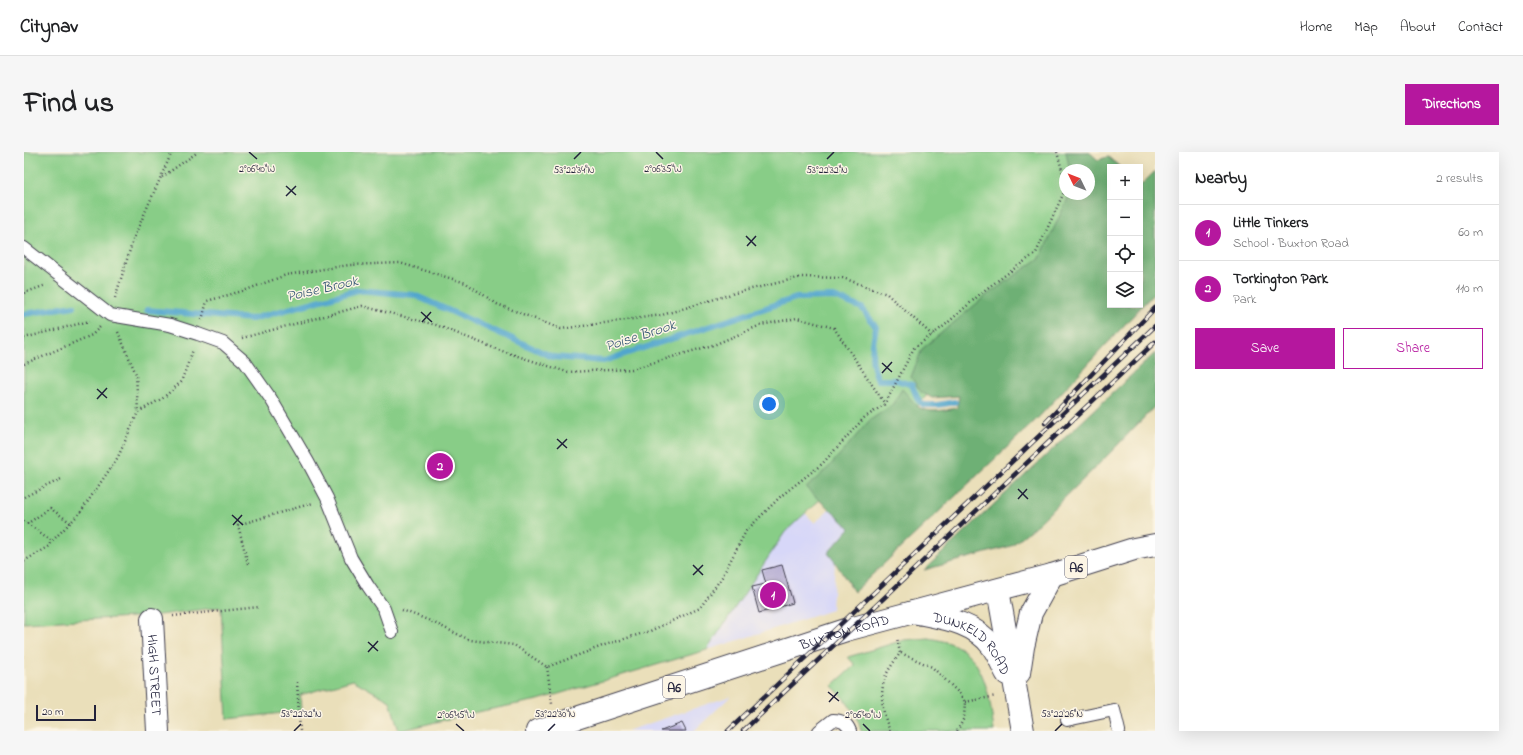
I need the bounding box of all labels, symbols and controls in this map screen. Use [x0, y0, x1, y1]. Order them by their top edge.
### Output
text: Citynav [20, 14, 78, 41]
text: Home [1300, 17, 1332, 38]
text: Map [1354, 17, 1378, 38]
text: About [1400, 17, 1436, 38]
text: Contact [1458, 17, 1503, 38]
text: Find us [24, 84, 114, 125]
button: Directions [1405, 84, 1499, 125]
text: 2°06'40"W [239, 162, 275, 177]
text: 2°06'35"W [644, 162, 682, 177]
text: 53°22'34"N [554, 163, 595, 178]
text: 53°22'32"N [806, 163, 848, 178]
north arrow [1059, 164, 1095, 200]
map controls [1107, 164, 1143, 308]
button: + [1107, 164, 1143, 200]
text: Nearby [1195, 166, 1247, 191]
text: 2 results [1436, 169, 1483, 188]
button: − [1107, 200, 1143, 236]
text: Little Tinkers [1233, 212, 1309, 234]
text: 1 [1206, 223, 1210, 242]
text: 60 m [1458, 223, 1483, 242]
text: School · Buxton Road [1233, 234, 1349, 253]
button: locate [1107, 236, 1143, 272]
text: Torkington Park [1233, 268, 1328, 290]
water label: Poise Brook [284, 270, 362, 308]
button: layers [1107, 272, 1143, 308]
text: 2 [1205, 279, 1211, 298]
text: 110 m [1456, 279, 1483, 298]
text: Park [1233, 290, 1257, 309]
water label: Poise Brook [602, 314, 680, 358]
button: Save [1195, 328, 1335, 369]
button: Share [1343, 328, 1483, 369]
your location [759, 394, 779, 414]
pin: 2 [427, 451, 453, 481]
road number: A6 [1065, 556, 1087, 578]
pin: 1 [760, 580, 786, 610]
street label: DUNKELD ROAD [930, 607, 1015, 679]
street label: BUXTON ROAD [796, 610, 892, 657]
street label: HIGH STREET [141, 634, 166, 716]
road number: A6 [663, 676, 685, 698]
scale bar [36, 703, 96, 722]
text: 20 m [42, 704, 64, 720]
text: 53°22'32"N [280, 707, 322, 722]
text: 53°22'30"N [534, 707, 576, 722]
text: 53°22'26"N [1041, 707, 1083, 722]
text: 2°06'45"W [437, 708, 475, 723]
text: 2°06'40"W [845, 708, 881, 723]

